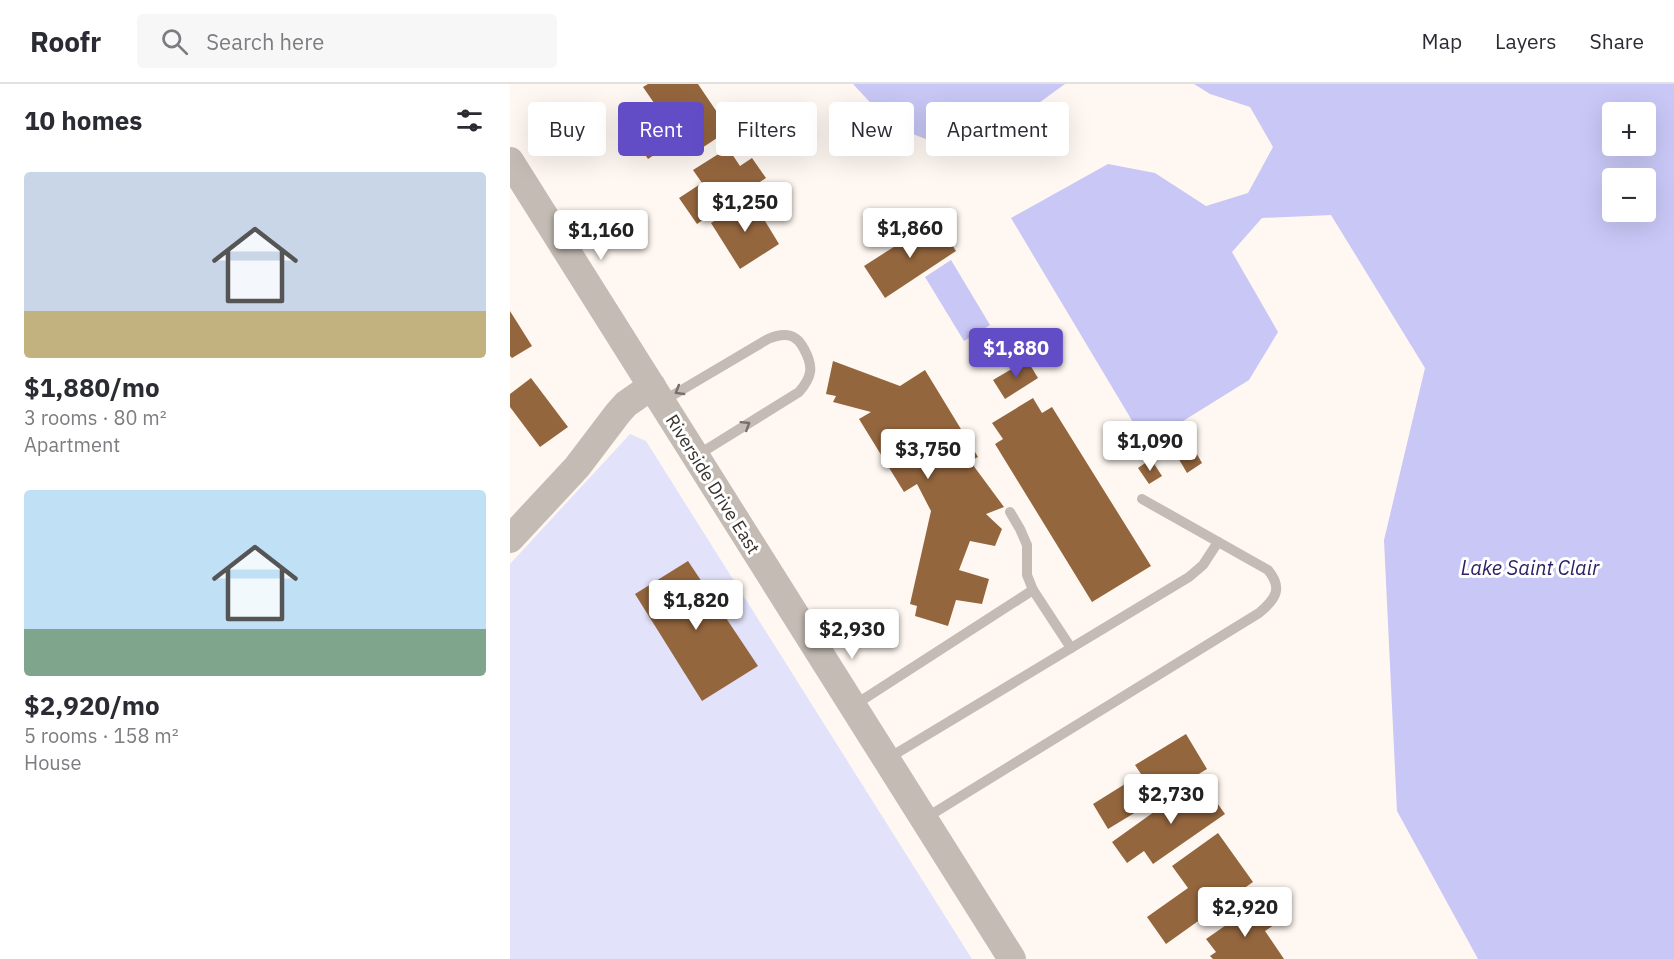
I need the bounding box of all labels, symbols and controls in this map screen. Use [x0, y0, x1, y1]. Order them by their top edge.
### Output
search box [137, 14, 557, 68]
text: Roofr [30, 23, 101, 60]
icon: search [158, 25, 191, 58]
text: Search here [206, 27, 324, 56]
text: Map [1422, 27, 1462, 55]
text: Layers [1495, 27, 1557, 55]
text: Share [1590, 27, 1644, 55]
chip: Buy [528, 102, 606, 156]
chip: Rent [618, 102, 704, 156]
chip: Filters [716, 102, 817, 156]
chip: New [829, 102, 914, 156]
chip: Apartment [926, 102, 1069, 156]
map controls [1602, 102, 1656, 222]
button: + [1602, 102, 1656, 156]
text: 10 homes [24, 103, 142, 137]
icon: filters [453, 104, 486, 137]
button: − [1602, 168, 1656, 222]
pin: $1,250 [696, 182, 794, 233]
text: $1,250 [712, 188, 778, 215]
pin: $1,860 [861, 208, 959, 259]
pin: $1,160 [552, 210, 650, 261]
icon: home [201, 211, 309, 319]
text: $1,860 [877, 214, 943, 241]
text: $1,160 [568, 216, 634, 243]
pin: $1,880 [967, 328, 1065, 379]
text: $1,880 [983, 334, 1049, 361]
text: $1,880/mo [24, 370, 160, 404]
one-way arrow [675, 384, 685, 395]
text: 3 rooms · 80 m² [24, 404, 167, 431]
street label: Riverside Drive East [661, 410, 765, 558]
one-way arrow [740, 421, 750, 433]
pin: $1,090 [1101, 421, 1199, 472]
text: $1,090 [1117, 427, 1183, 454]
pin: $3,750 [879, 429, 977, 480]
text: Apartment [24, 431, 120, 458]
text: $3,750 [895, 435, 961, 462]
icon: home [201, 529, 309, 637]
water label: Lake Saint Clair [1461, 554, 1600, 581]
pin: $1,820 [647, 580, 745, 631]
text: $1,820 [663, 586, 729, 613]
pin: $2,930 [803, 609, 901, 660]
text: $2,930 [819, 615, 885, 642]
text: $2,920/mo [24, 688, 160, 722]
text: 5 rooms · 158 m² [24, 722, 179, 749]
text: House [24, 749, 81, 776]
pin: $2,730 [1122, 774, 1220, 825]
text: $2,730 [1138, 780, 1204, 807]
pin: $2,920 [1196, 887, 1294, 938]
text: $2,920 [1212, 893, 1278, 920]

